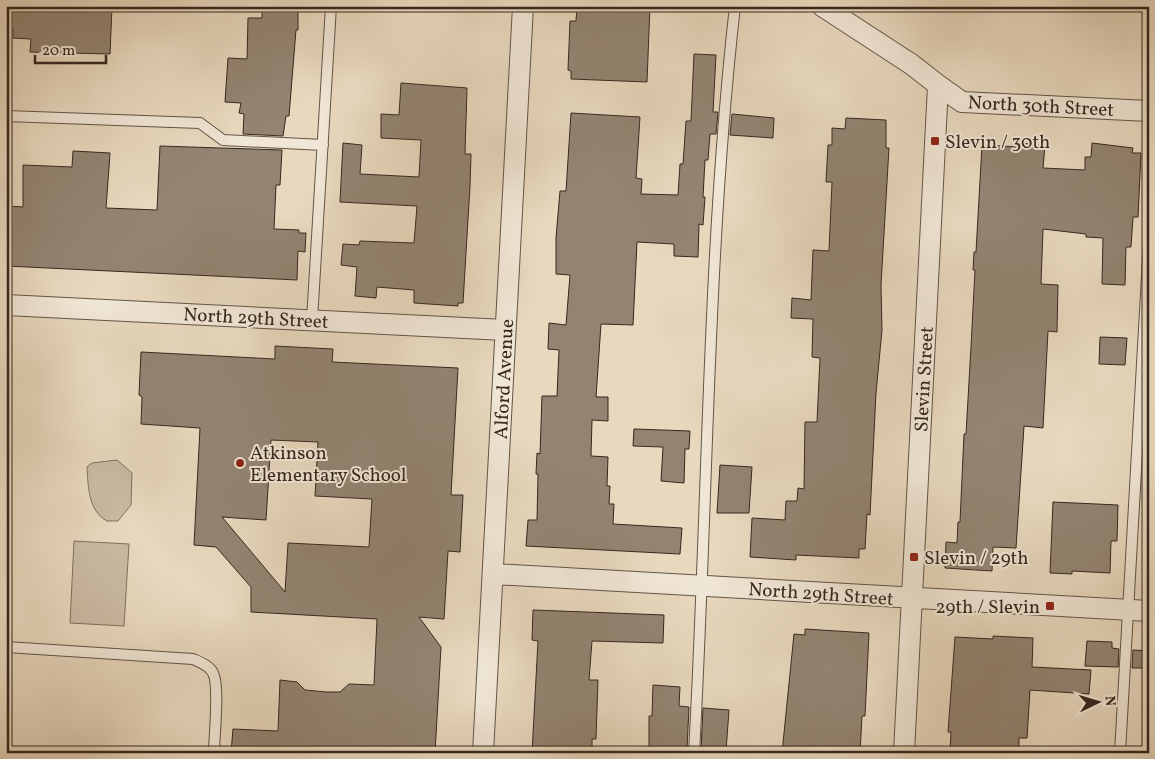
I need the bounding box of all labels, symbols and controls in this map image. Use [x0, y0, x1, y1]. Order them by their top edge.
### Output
scale bar [35, 32, 106, 64]
text: 20 m [42, 41, 75, 62]
street label: North 30th Street [967, 90, 1115, 124]
place label: Slevin / 30th [945, 130, 1050, 156]
marker: Slevin / 30th [929, 135, 941, 147]
street label: North 29th Street [183, 302, 330, 336]
street label: Alford Avenue [489, 318, 521, 440]
street label: Slevin Street [909, 325, 941, 433]
place label: Atkinson Elementary School [250, 441, 407, 489]
marker: Atkinson Elementary School [234, 457, 246, 469]
place label: Slevin / 29th [924, 546, 1028, 572]
marker: Slevin / 29th [908, 551, 920, 563]
street label: North 29th Street [747, 577, 895, 613]
place label: 29th / Slevin [936, 595, 1040, 621]
marker: 29th / Slevin [1044, 600, 1056, 612]
north arrow [1072, 676, 1122, 726]
text: N [1100, 695, 1119, 707]

